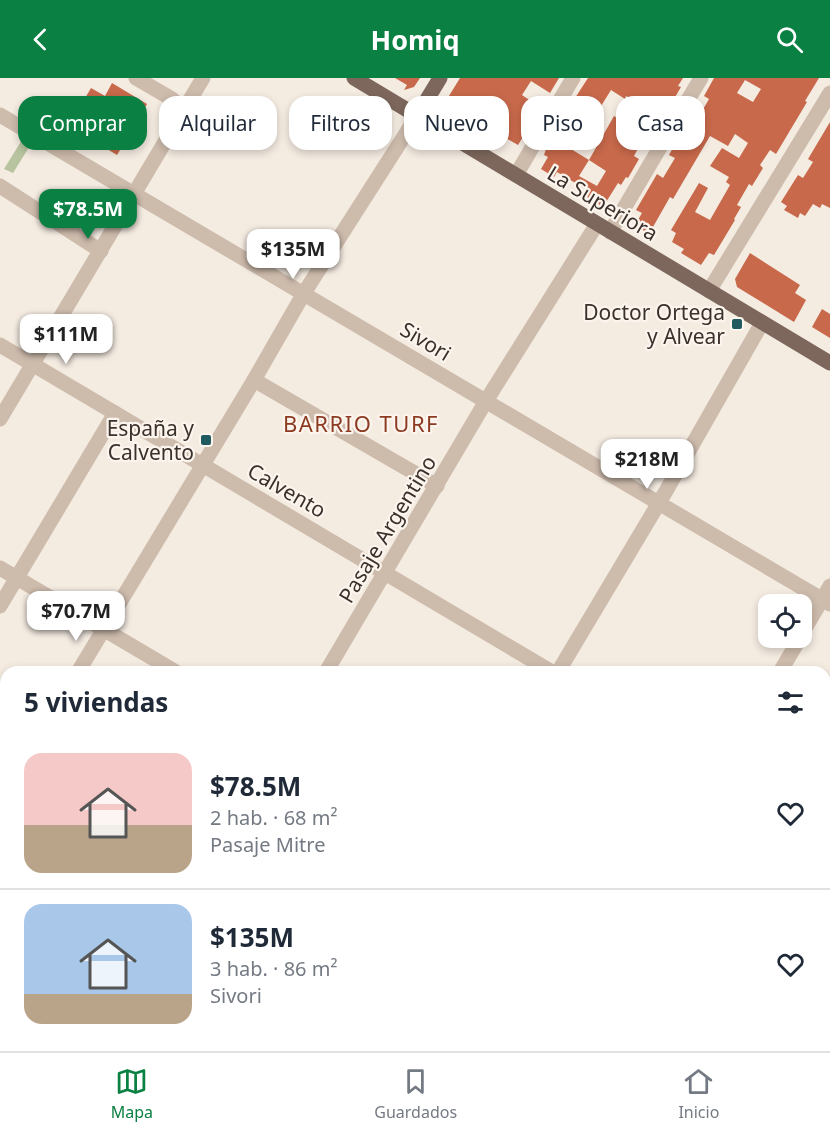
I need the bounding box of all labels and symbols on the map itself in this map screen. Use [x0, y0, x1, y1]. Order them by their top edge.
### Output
street label: La Superiora [542, 159, 664, 247]
pin: $78.5M [39, 189, 137, 240]
pin: $135M [251, 229, 335, 280]
place label: Doctor Ortega y Alvear [583, 298, 725, 350]
pin: $111M [24, 314, 108, 365]
street label: Sivori [395, 315, 457, 367]
marker: Doctor Ortega y Alvear [730, 317, 744, 331]
district label: BARRIO TURF [283, 408, 439, 438]
place label: España y Calvento [107, 414, 194, 466]
marker: España y Calvento [199, 433, 213, 447]
pin: $218M [605, 439, 689, 490]
street label: Pasaje Argentino [332, 450, 442, 608]
street label: Calvento [243, 456, 331, 524]
pin: $70.7M [27, 591, 125, 642]

